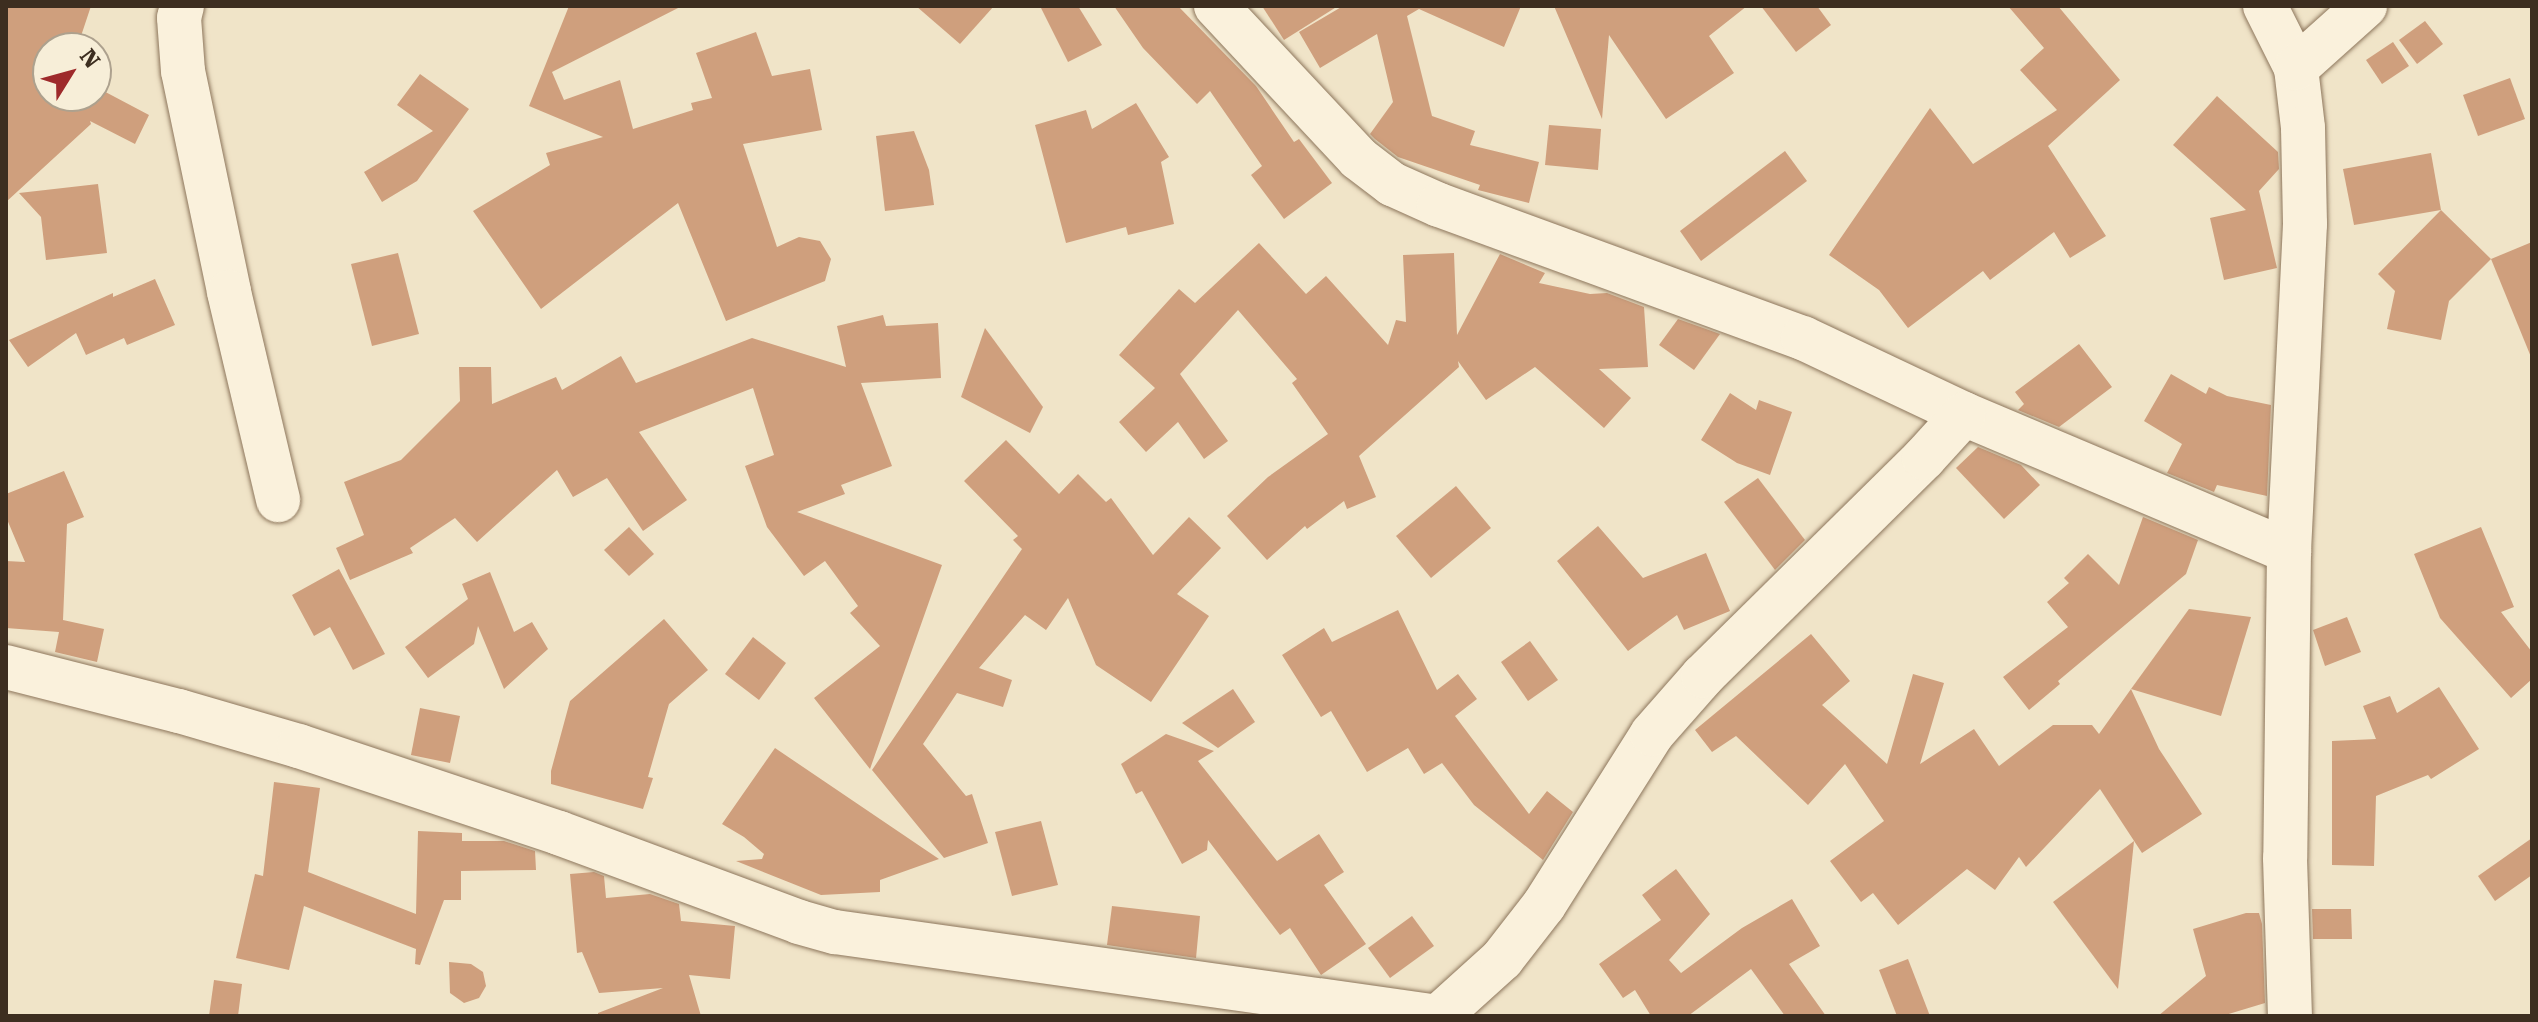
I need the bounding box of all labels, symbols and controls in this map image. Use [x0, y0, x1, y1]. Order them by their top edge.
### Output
north arrow [32, 32, 112, 112]
text: N [75, 44, 105, 73]

